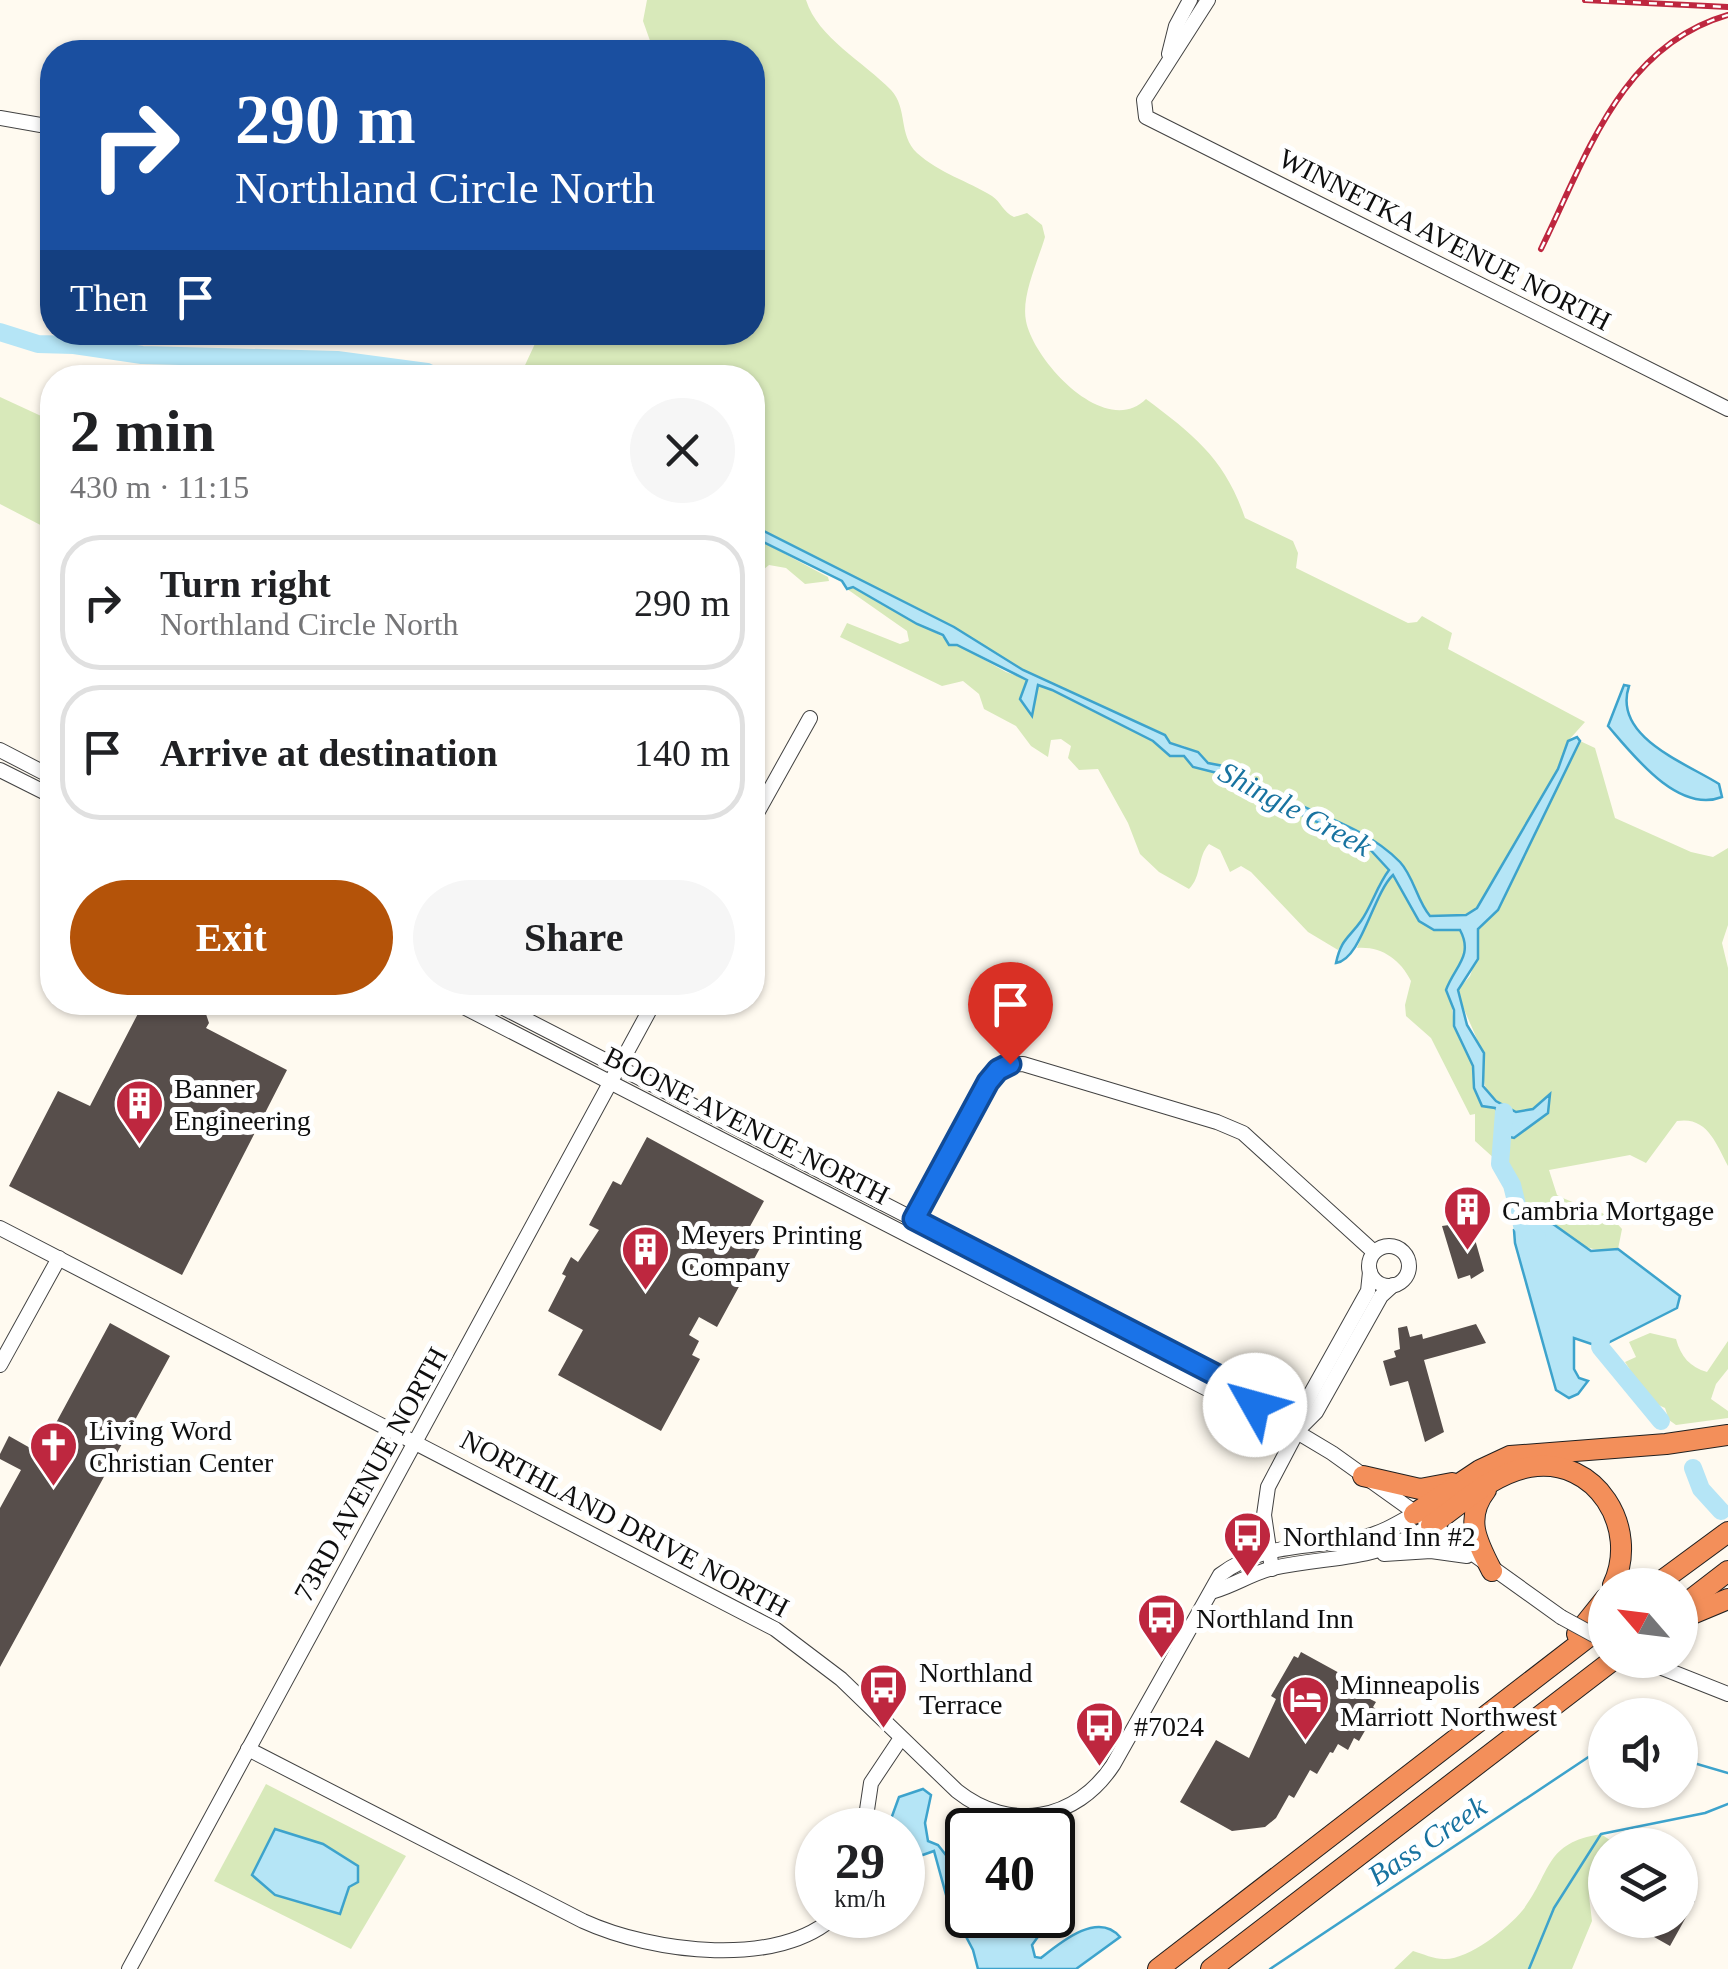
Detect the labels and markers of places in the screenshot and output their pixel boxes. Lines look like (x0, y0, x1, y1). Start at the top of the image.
pin (968, 962, 1053, 1065)
place label: Banner Engineering (174, 1073, 311, 1136)
building icon: Banner Engineering (113, 1078, 165, 1146)
building icon: Cambria Mortgage (1441, 1184, 1493, 1252)
place label: Cambria Mortgage (1502, 1195, 1714, 1226)
place label: Meyers Printing Company (681, 1219, 862, 1282)
building icon: Meyers Printing Company (620, 1224, 672, 1292)
place label: Living Word Christian Center (89, 1415, 274, 1478)
church icon: Living Word Christian Center (28, 1420, 80, 1488)
bus stop icon: Northland Inn #2 (1222, 1510, 1274, 1578)
place label: Northland Inn #2 (1283, 1521, 1476, 1552)
bus stop icon: Northland Inn (1135, 1592, 1187, 1660)
place label: Northland Inn (1196, 1603, 1354, 1634)
place label: Northland Terrace (919, 1657, 1033, 1720)
bus stop icon: Northland Terrace (858, 1662, 910, 1730)
place label: Minneapolis Marriott Northwest (1340, 1669, 1557, 1732)
hotel icon: Minneapolis Marriott Northwest (1279, 1674, 1331, 1742)
bus stop icon: #7024 (1073, 1700, 1125, 1768)
place label: #7024 (1134, 1711, 1204, 1742)

